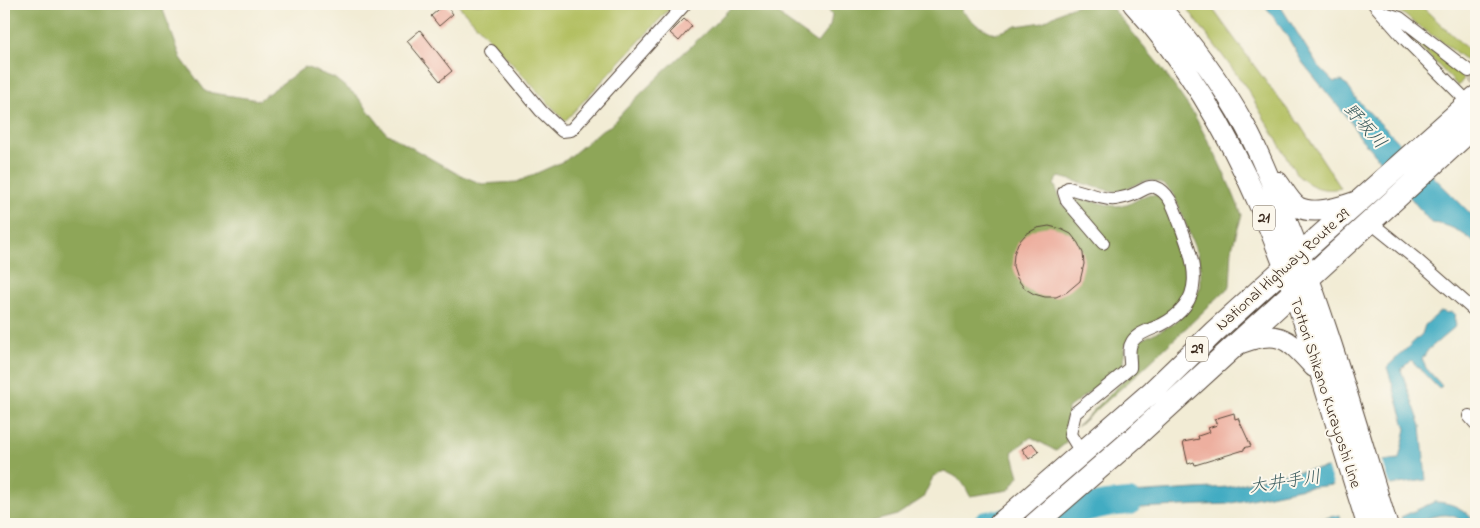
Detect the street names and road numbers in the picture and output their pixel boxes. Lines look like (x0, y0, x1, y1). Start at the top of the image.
street label: National Highway Route 29 (1211, 203, 1356, 337)
road number: 21 (1253, 206, 1275, 230)
street label: Tottori Shikano Kurayoshi Line (1283, 295, 1367, 492)
road number: 29 (1186, 336, 1208, 362)

